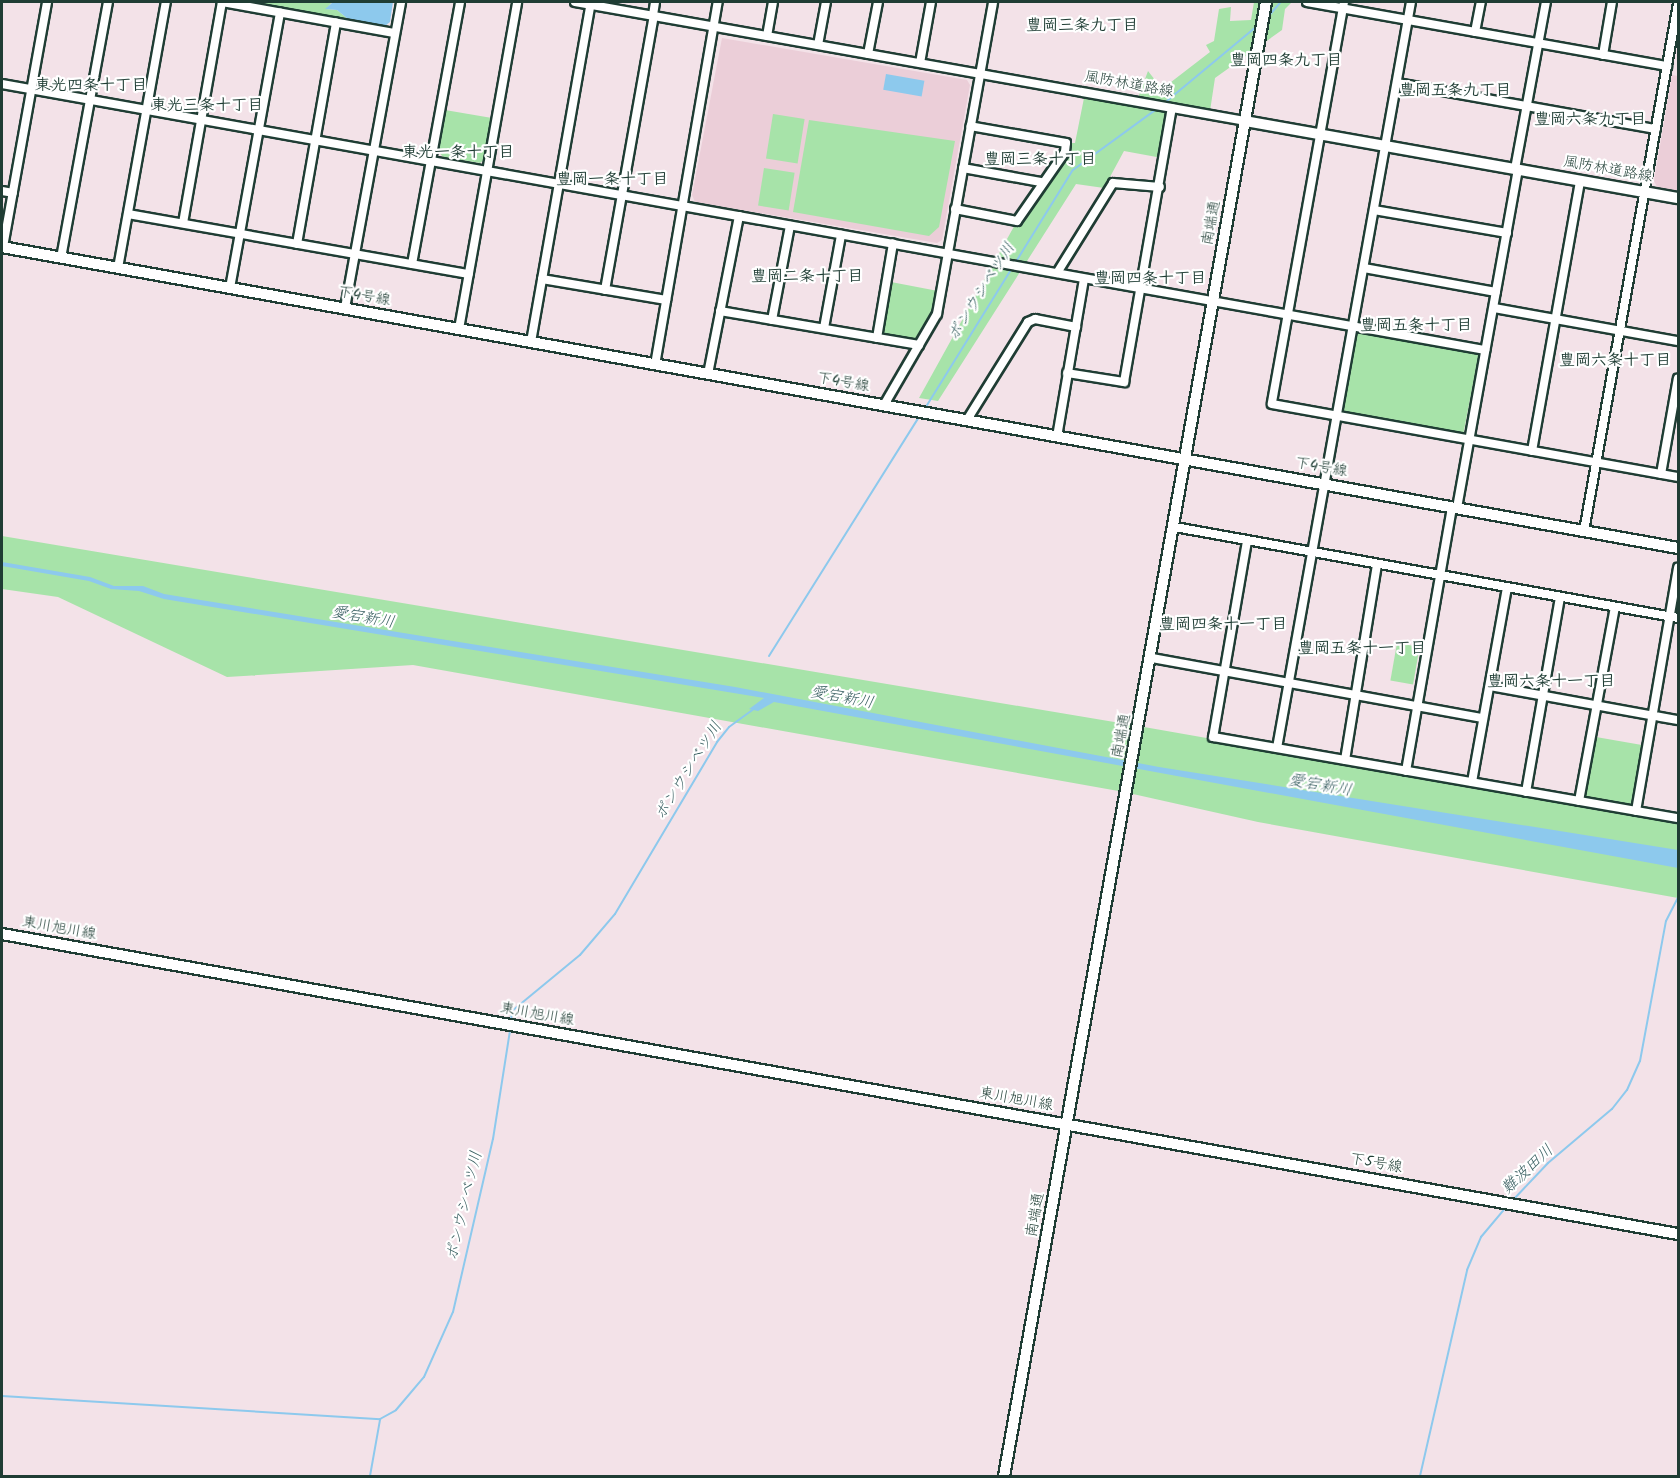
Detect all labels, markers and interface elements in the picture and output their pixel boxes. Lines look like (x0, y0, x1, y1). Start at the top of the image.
district label: 豊岡三条九丁目 (1026, 16, 1138, 36)
district label: 豊岡四条九丁目 (1230, 51, 1342, 71)
street label: 風防林道路線 (1083, 68, 1175, 102)
district label: 東光四条十丁目 (35, 76, 147, 96)
district label: 豊岡五条九丁目 (1399, 81, 1511, 101)
district label: 東光三条十丁目 (151, 96, 263, 116)
district label: 豊岡六条九丁目 (1534, 110, 1646, 130)
district label: 東光一条十丁目 (402, 143, 514, 163)
district label: 豊岡三条十丁目 (984, 150, 1096, 170)
street label: 風防林道路線 (1562, 153, 1654, 187)
district label: 豊岡一条十丁目 (556, 170, 668, 190)
street label: 南端通 (1199, 199, 1225, 247)
water label: ポンウシベツ川 (944, 239, 1020, 345)
district label: 豊岡二条十丁目 (751, 267, 863, 287)
district label: 豊岡四条十丁目 (1094, 269, 1206, 289)
street label: 下4号線 (336, 284, 392, 310)
district label: 豊岡五条十丁目 (1360, 316, 1472, 336)
district label: 豊岡六条十丁目 (1559, 351, 1671, 371)
street label: 下4号線 (815, 370, 871, 396)
street label: 下4号線 (1293, 455, 1349, 481)
water label: 愛宕新川 (330, 603, 396, 633)
district label: 豊岡四条十一丁目 (1159, 615, 1287, 635)
district label: 豊岡五条十一丁目 (1298, 639, 1426, 659)
district label: 豊岡六条十一丁目 (1487, 672, 1615, 692)
water label: 愛宕新川 (809, 682, 875, 714)
street label: 南端通 (1109, 712, 1135, 760)
water label: ポンウシベツ川 (651, 718, 727, 824)
water label: 愛宕新川 (1287, 771, 1353, 801)
street label: 東川旭川線 (21, 914, 97, 944)
street label: 東川旭川線 (499, 1000, 575, 1030)
street label: 東川旭川線 (978, 1085, 1054, 1115)
water label: 難波田川 (1498, 1141, 1558, 1199)
water label: ポンウシベツ川 (443, 1149, 487, 1263)
street label: 下5号線 (1348, 1151, 1404, 1177)
street label: 南端通 (1023, 1191, 1049, 1239)

